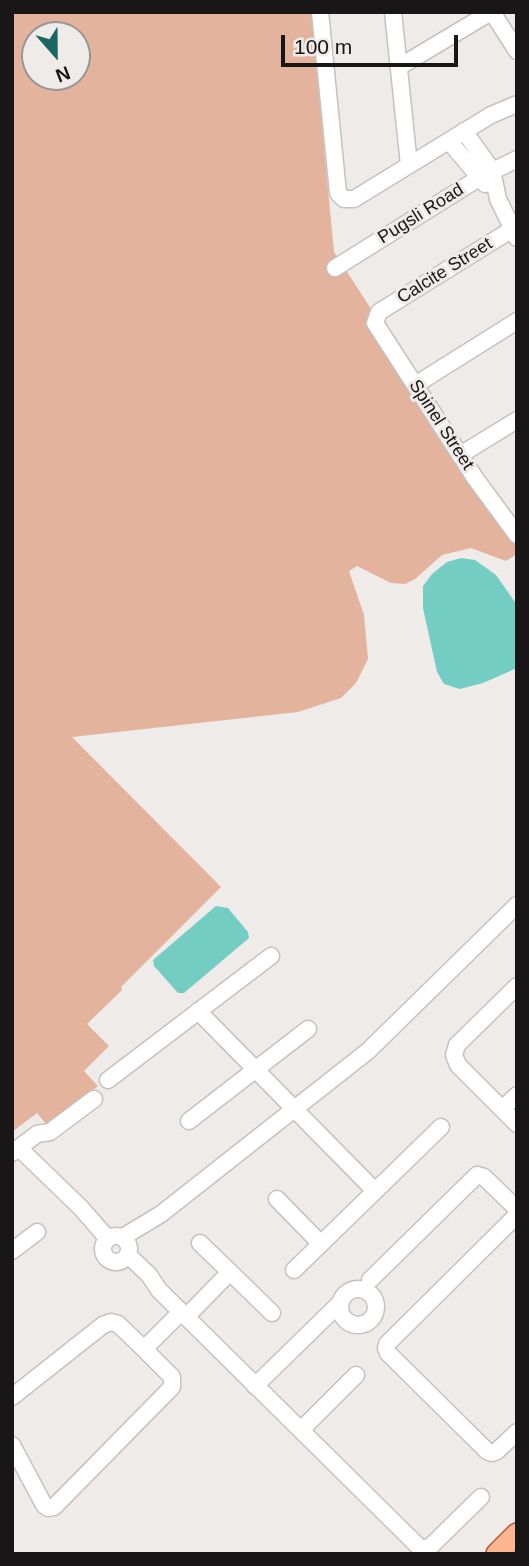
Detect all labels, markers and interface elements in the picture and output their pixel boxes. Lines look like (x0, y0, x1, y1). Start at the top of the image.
north arrow (21, 21, 91, 91)
scale bar (284, 21, 461, 65)
text: 100 m (294, 35, 352, 58)
text: N (53, 62, 73, 86)
street label: Pugsli Road (374, 179, 468, 249)
street label: Calcite Street (393, 233, 497, 309)
street label: Spinel Street (404, 376, 478, 474)

